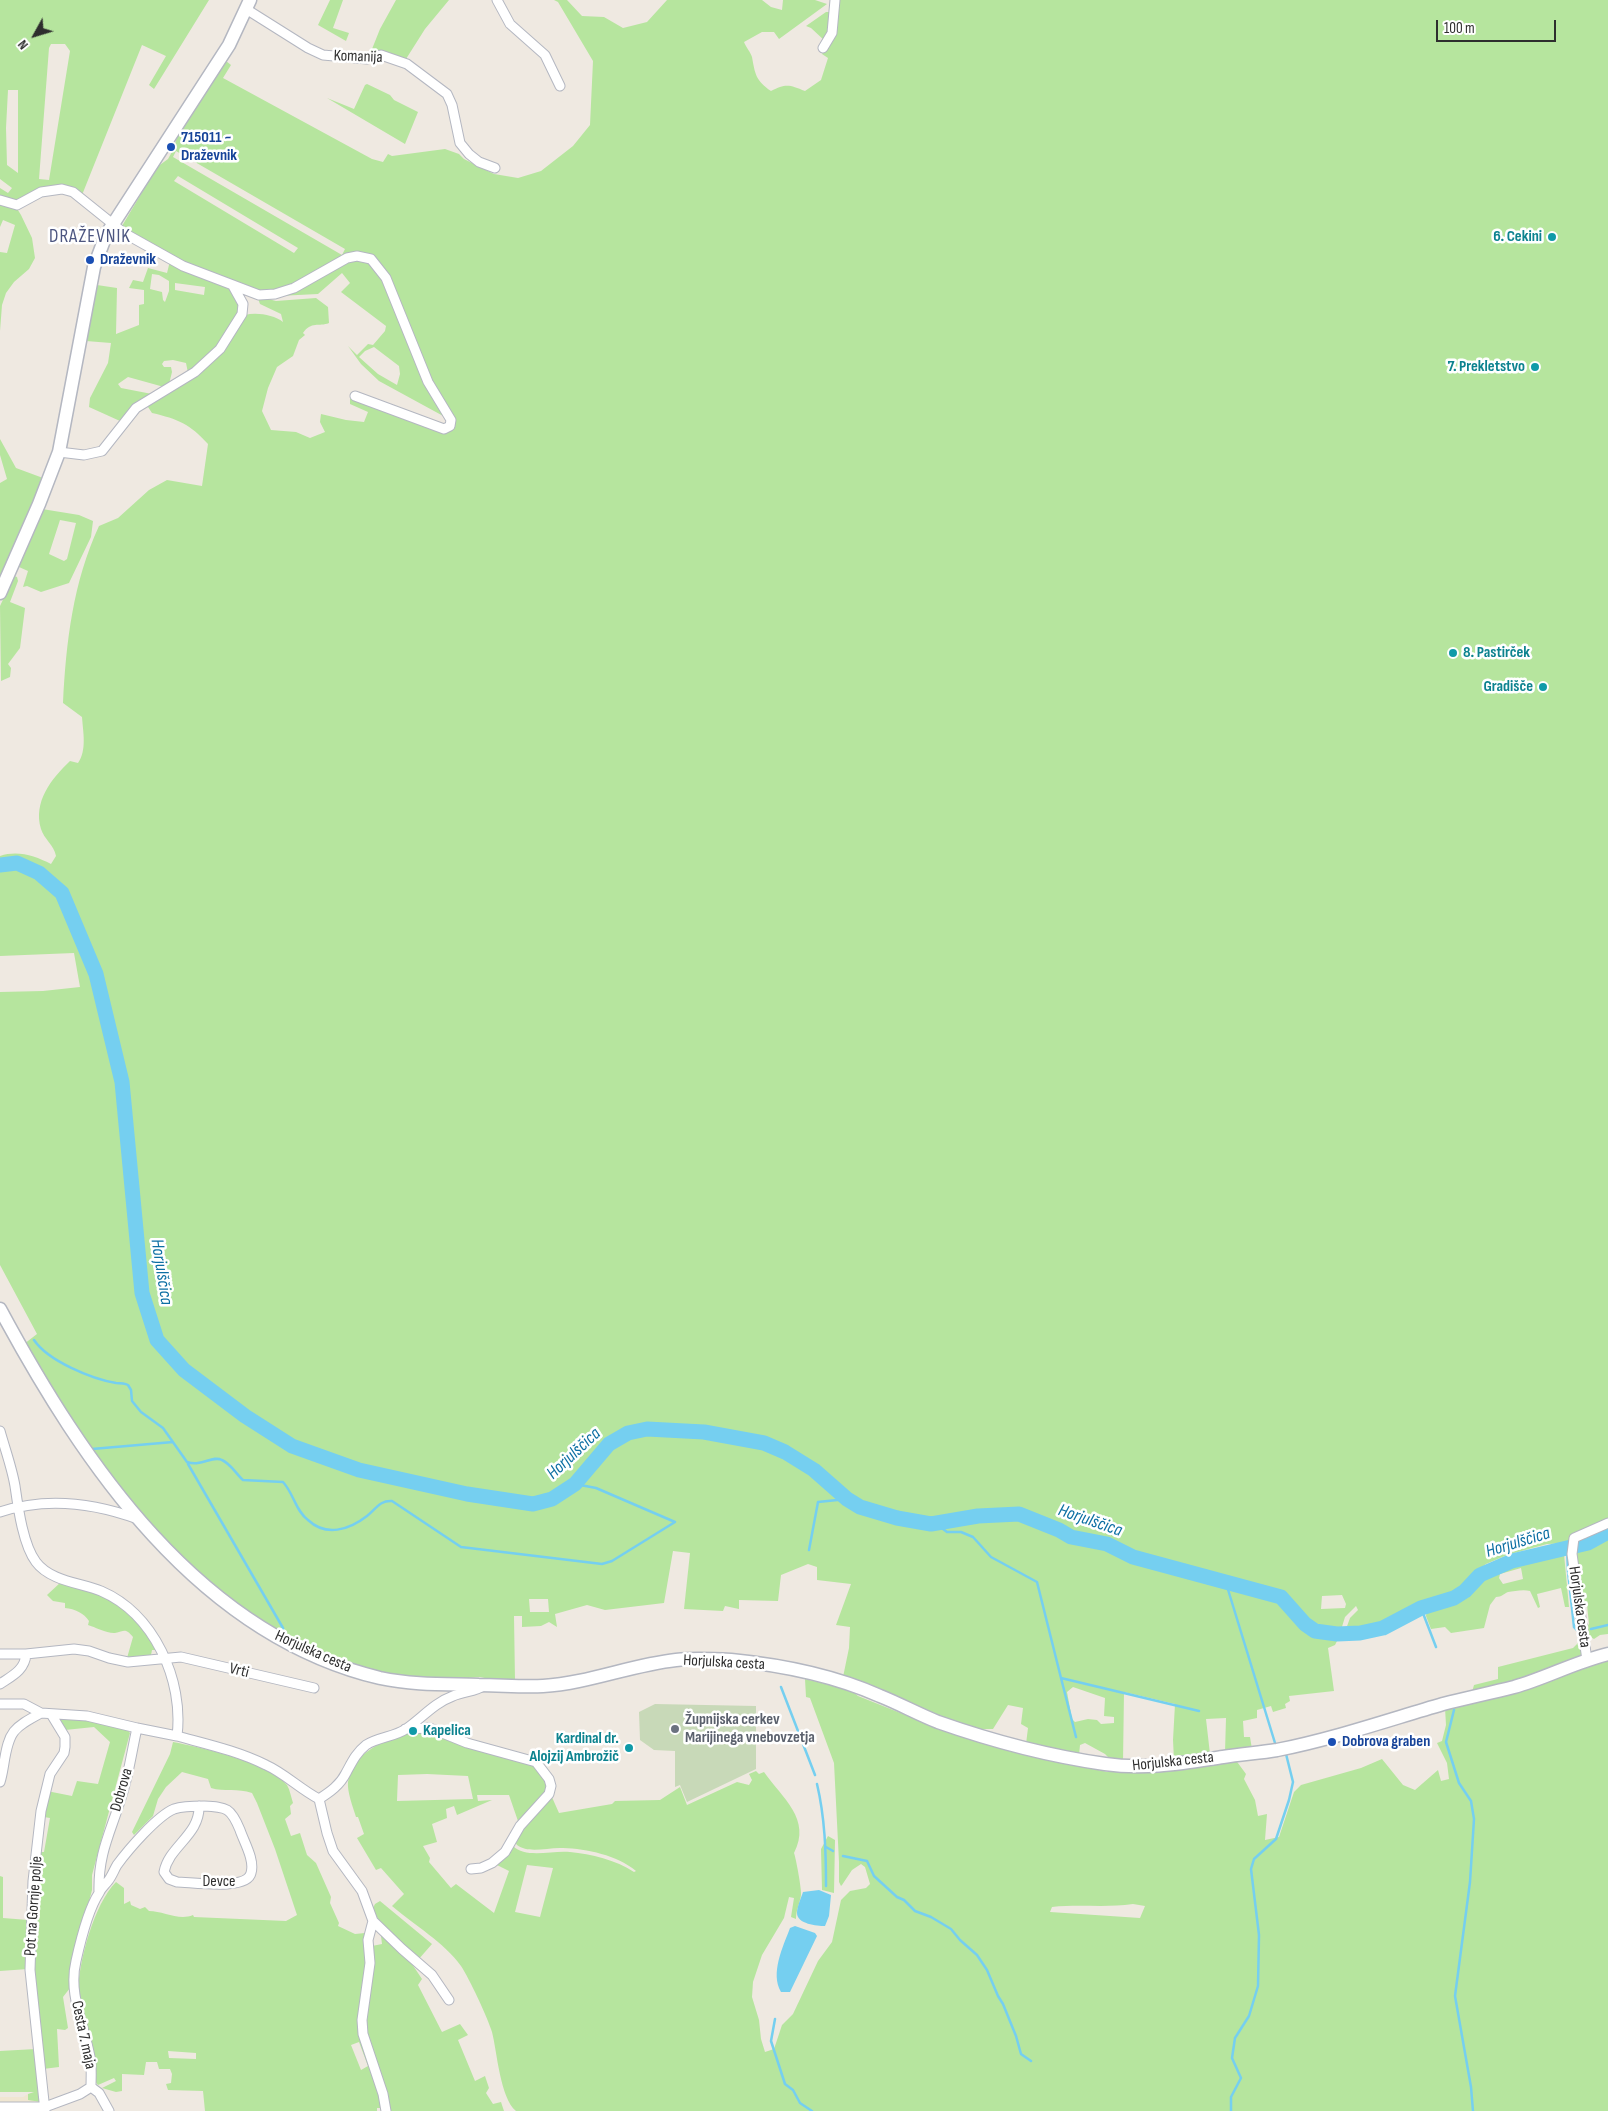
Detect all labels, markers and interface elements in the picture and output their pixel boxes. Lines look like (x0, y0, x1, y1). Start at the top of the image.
north arrow (10, 10, 60, 60)
scale bar (1438, 10, 1558, 42)
text: 100 m (1444, 19, 1475, 38)
text: N (14, 37, 32, 53)
street label: Komanija (333, 47, 383, 67)
place label: 715011 ~ Draževnik (181, 128, 237, 166)
marker: 715011 ~ Draževnik (165, 141, 177, 153)
district label: DRAŽEVNIK (48, 226, 132, 248)
place label: 6. Cekini (1493, 227, 1542, 247)
marker: 6. Cekini (1546, 231, 1558, 243)
place label: Draževnik (100, 250, 156, 270)
marker: Draževnik (84, 254, 96, 266)
place label: 7. Prekletstvo (1447, 357, 1525, 377)
marker: 7. Prekletstvo (1529, 361, 1541, 373)
place label: 8. Pastirček (1463, 643, 1530, 663)
marker: 8. Pastirček (1447, 647, 1459, 659)
place label: Gradišče (1483, 677, 1533, 697)
marker: Gradišče (1537, 681, 1549, 693)
water label: Horjulščica (145, 1238, 177, 1306)
water label: Horjulščica (542, 1424, 606, 1484)
water label: Horjulščica (1055, 1500, 1125, 1542)
water label: Horjulščica (1483, 1523, 1553, 1563)
street label: Horjulska cesta (1564, 1565, 1594, 1649)
street label: Horjulska cesta (272, 1627, 354, 1677)
street label: Horjulska cesta (683, 1651, 765, 1675)
street label: Vrti (227, 1659, 251, 1683)
place label: Župnijska cerkev Marijinega vnebovzetja (685, 1710, 815, 1748)
place label: Kapelica (423, 1721, 471, 1741)
marker: Župnijska cerkev Marijinega vnebovzetja (669, 1723, 681, 1735)
marker: Kapelica (407, 1725, 419, 1737)
place label: Kardinal dr. Alojzij Ambrožič (530, 1729, 619, 1767)
place label: Dobrova graben (1342, 1732, 1430, 1752)
marker: Dobrova graben (1326, 1736, 1338, 1748)
marker: Kardinal dr. Alojzij Ambrožič (623, 1742, 635, 1754)
street label: Horjulska cesta (1131, 1748, 1215, 1776)
street label: Dobrova (107, 1766, 137, 1814)
street label: Pot na Gornje polje (21, 1855, 47, 1957)
street label: Devce (202, 1872, 236, 1892)
street label: Cesta 7. maja (66, 1999, 100, 2071)

